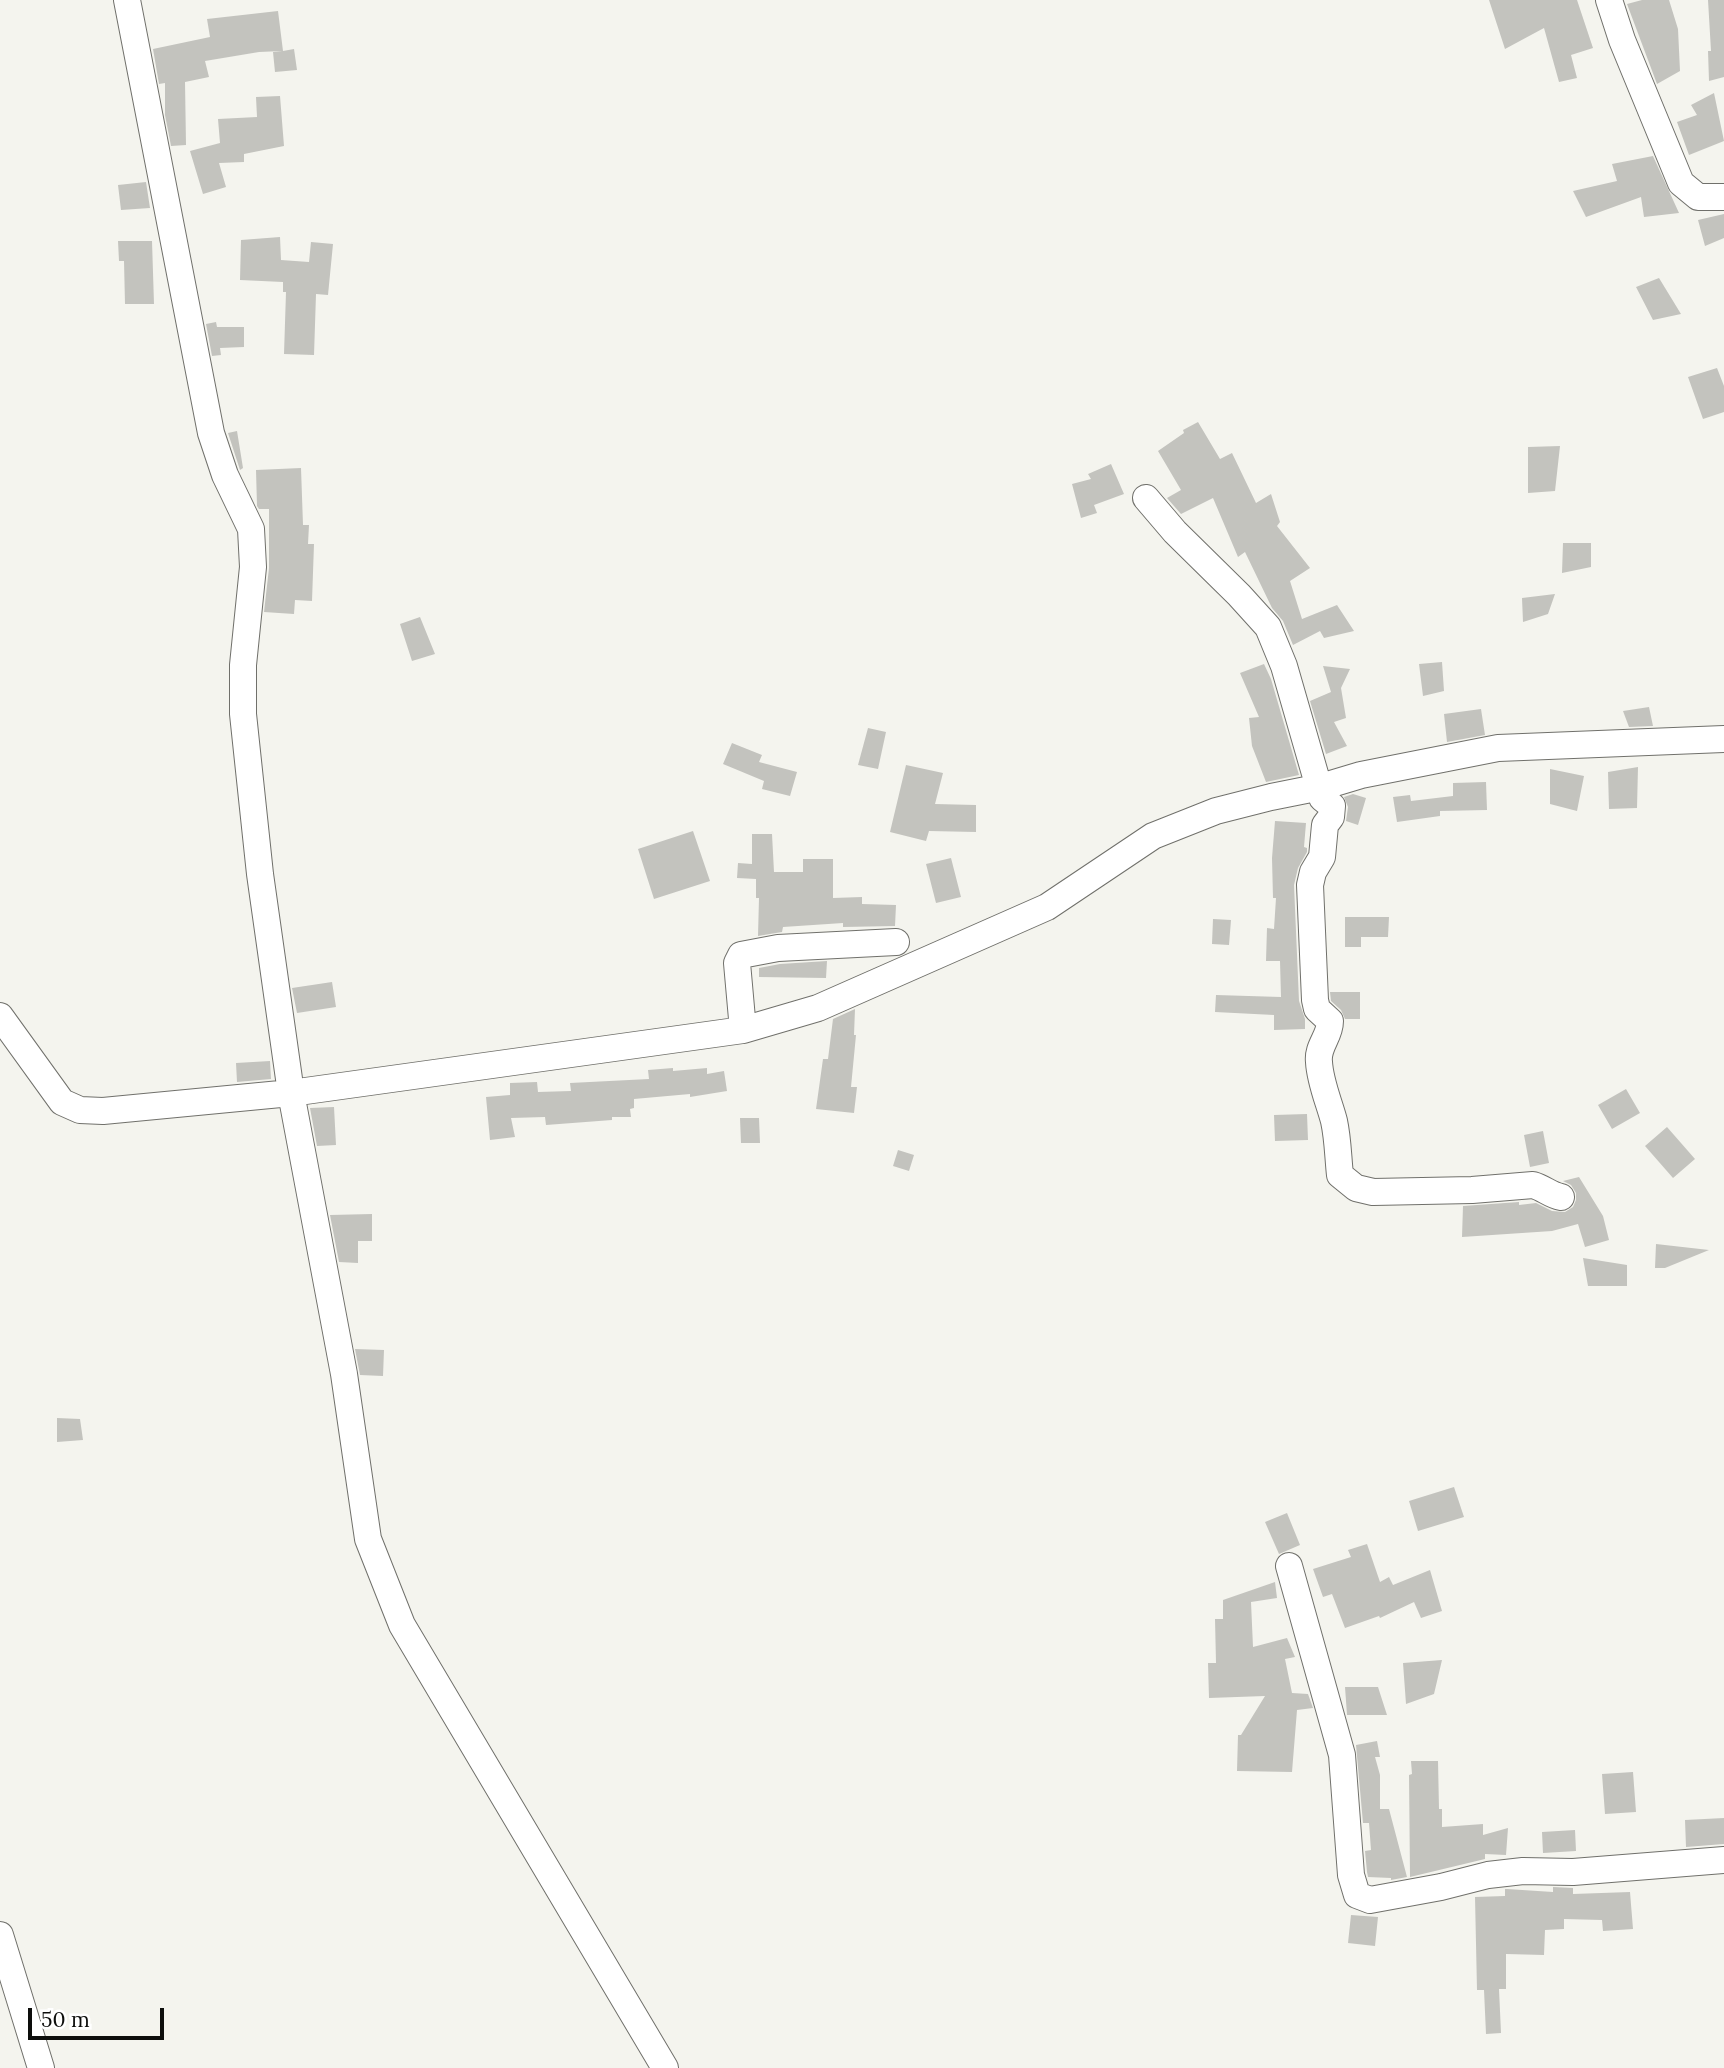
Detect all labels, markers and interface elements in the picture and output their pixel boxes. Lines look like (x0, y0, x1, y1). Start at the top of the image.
scale bar (32, 1994, 168, 2038)
text: 50 m (41, 2006, 90, 2033)

